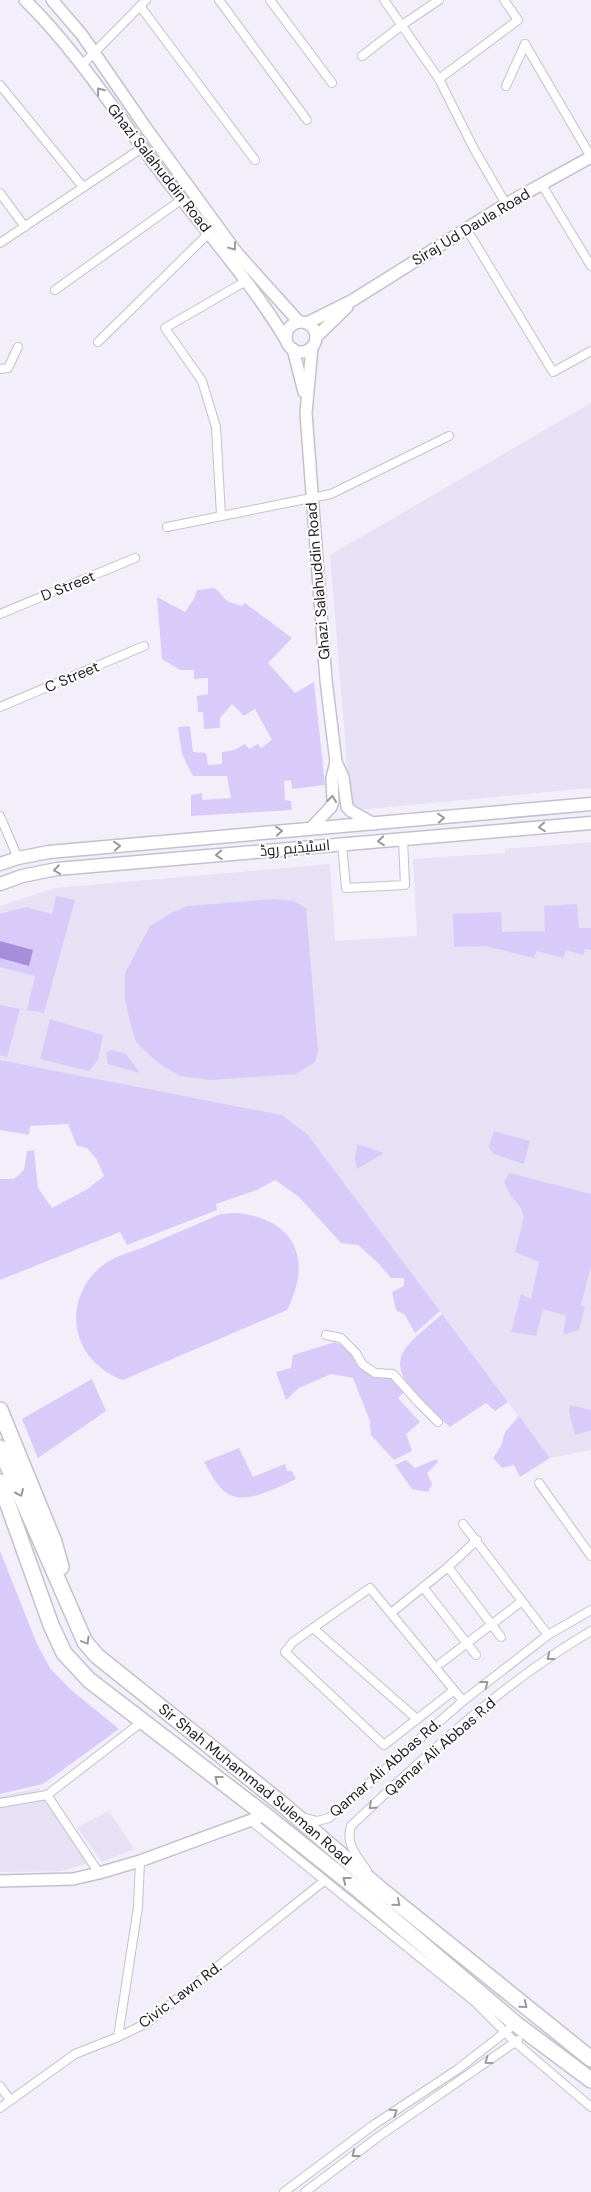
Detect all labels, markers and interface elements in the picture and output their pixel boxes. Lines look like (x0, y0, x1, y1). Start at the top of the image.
one-way arrow (97, 88, 105, 97)
street label: Ghazi Salahuddin Road (102, 100, 216, 236)
street label: Siraj Ud Daula Road (408, 184, 534, 270)
one-way arrow (228, 241, 236, 250)
street label: Ghazi Salahuddin Road (301, 501, 335, 661)
street label: D Street (38, 566, 98, 606)
street label: C Street (42, 657, 102, 697)
one-way arrow (326, 794, 337, 802)
one-way arrow (437, 812, 445, 823)
one-way arrow (538, 821, 546, 832)
one-way arrow (275, 825, 283, 836)
street label: اسٹیڈیم روڈ (259, 835, 331, 861)
one-way arrow (376, 835, 384, 846)
one-way arrow (113, 840, 121, 851)
one-way arrow (214, 849, 222, 860)
one-way arrow (53, 864, 61, 875)
one-way arrow (13, 1488, 24, 1497)
one-way arrow (80, 1636, 90, 1645)
one-way arrow (547, 1651, 556, 1659)
one-way arrow (479, 1681, 489, 1690)
street label: Qamar Ali Abbas R.d (380, 1693, 500, 1801)
street label: Sir Shah Muhammad Suleman Road (154, 1699, 356, 1870)
street label: Qamar Ali Abbas Rd. (325, 1714, 445, 1822)
one-way arrow (215, 1776, 224, 1784)
one-way arrow (369, 1800, 378, 1809)
one-way arrow (343, 1877, 352, 1885)
one-way arrow (392, 1897, 401, 1906)
street label: Civic Lawn Rd. (134, 1957, 226, 2033)
one-way arrow (518, 1999, 527, 2007)
one-way arrow (484, 2055, 493, 2064)
one-way arrow (388, 2109, 398, 2118)
one-way arrow (352, 2149, 361, 2157)

